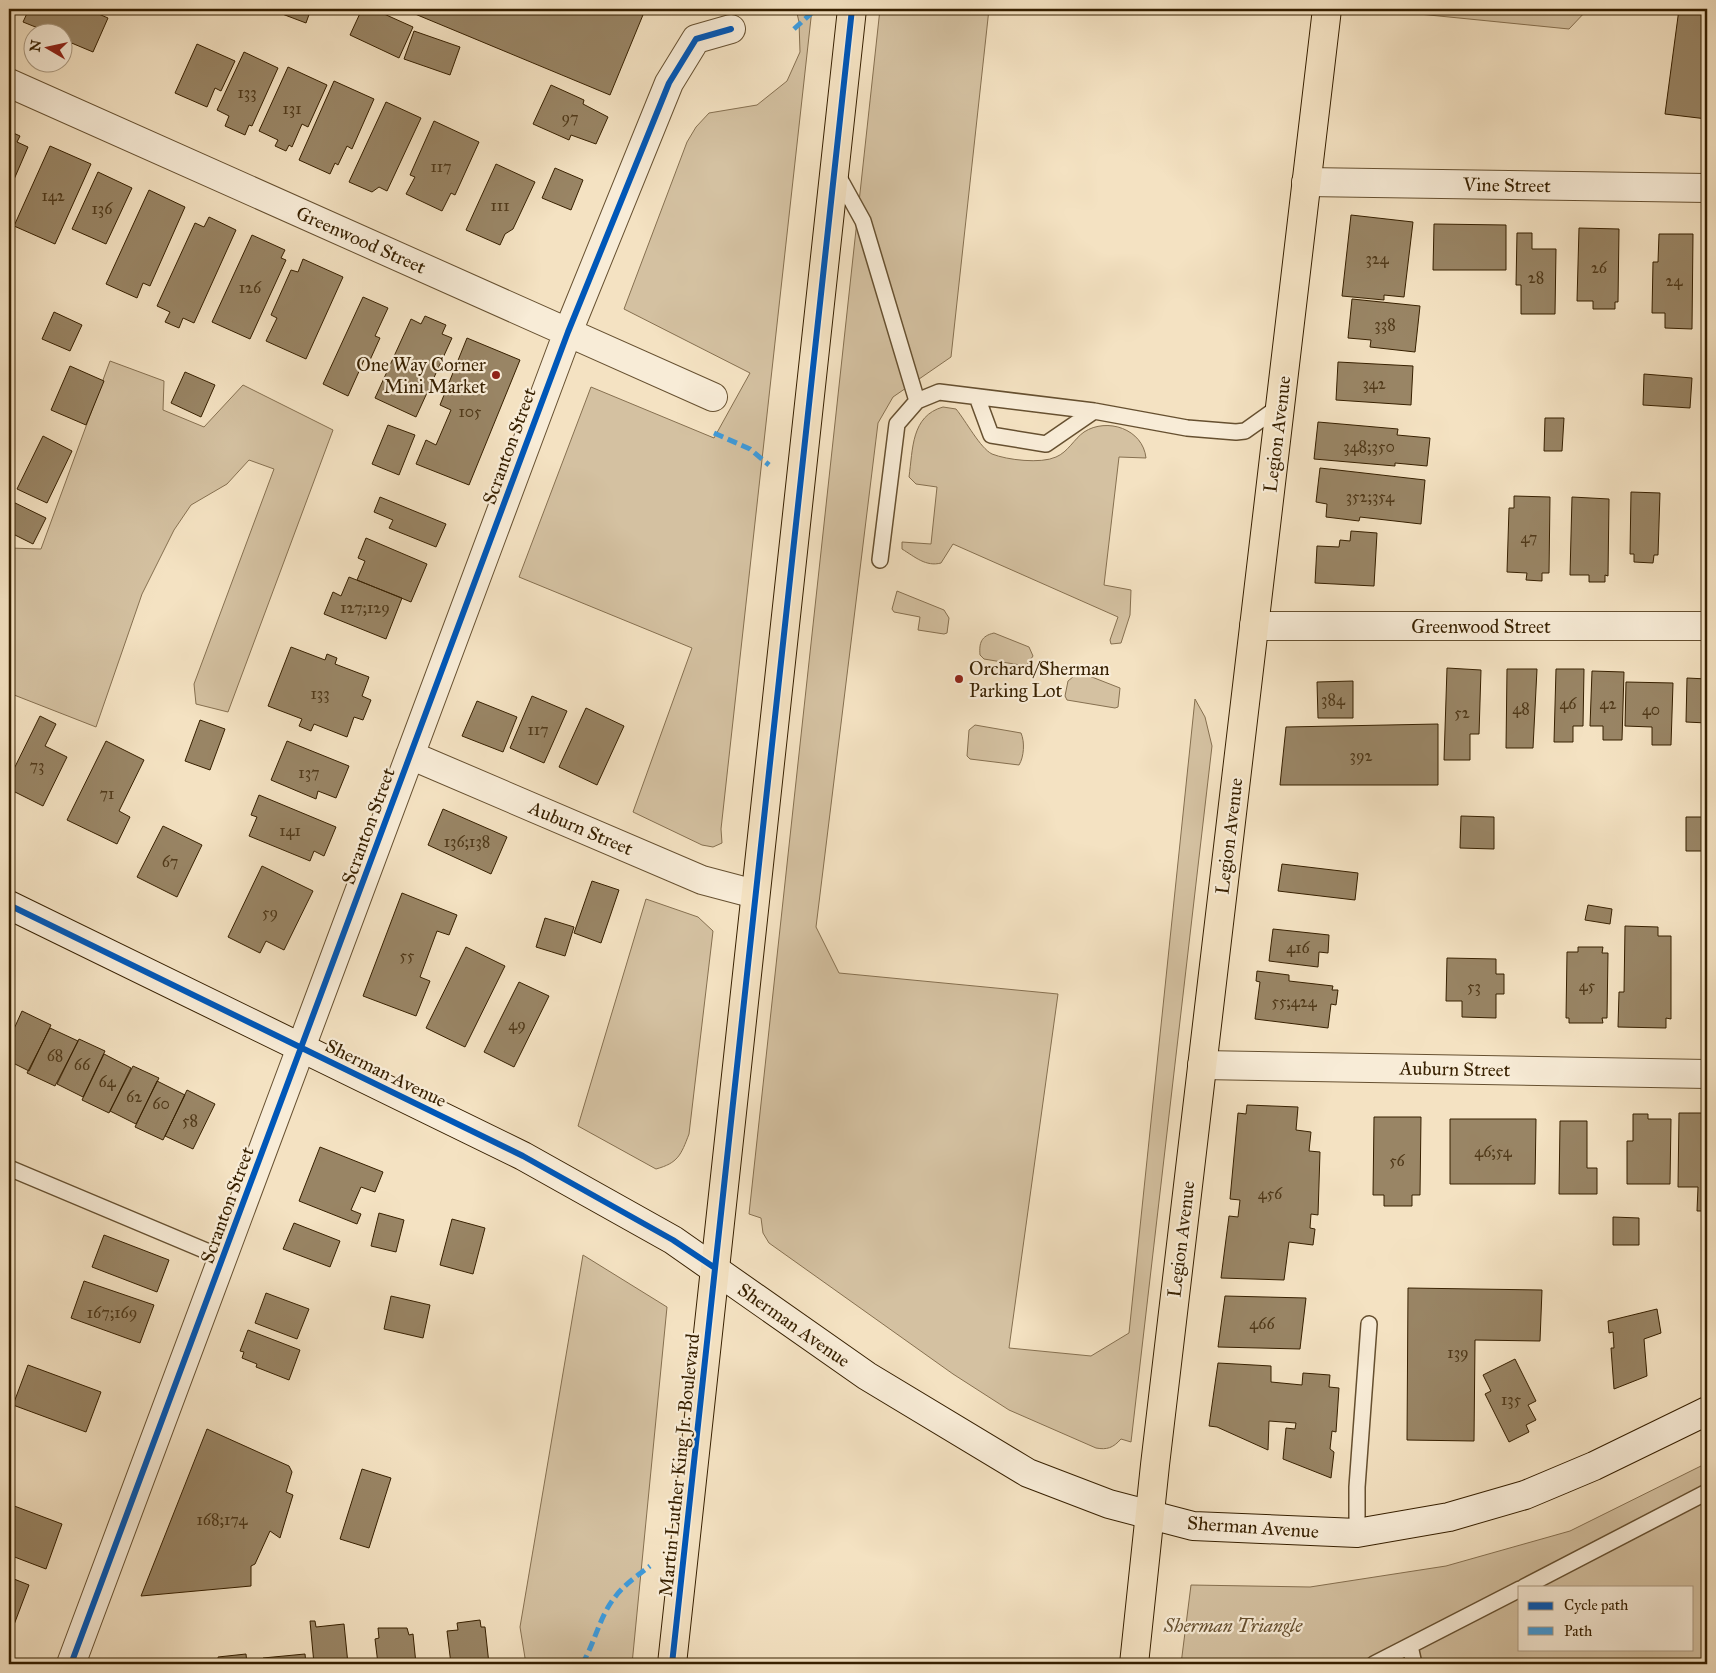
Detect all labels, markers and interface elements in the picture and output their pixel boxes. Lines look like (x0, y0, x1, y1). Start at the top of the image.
north arrow (22, 22, 72, 72)
text: N (26, 39, 45, 53)
house number: 133 (237, 83, 257, 102)
house number: 131 (282, 99, 302, 118)
house number: 97 (561, 108, 579, 127)
house number: 117 (430, 157, 452, 176)
street label: Vine Street (1462, 173, 1551, 197)
house number: 142 (41, 186, 65, 205)
house number: 111 (491, 196, 509, 215)
house number: 136 (92, 199, 113, 218)
street label: Greenwood Street (293, 201, 430, 279)
house number: 324 (1365, 249, 1390, 268)
house number: 26 (1591, 258, 1608, 277)
house number: 28 (1528, 268, 1544, 287)
house number: 24 (1666, 271, 1683, 290)
house number: 126 (239, 278, 262, 297)
house number: 338 (1374, 315, 1396, 334)
place label: One Way Corner Mini Market (356, 353, 487, 398)
marker: One Way Corner Mini Market (490, 369, 502, 381)
street label: Legion Avenue (1258, 374, 1297, 494)
house number: 342 (1362, 374, 1386, 393)
street label: Scranton Street (477, 384, 541, 507)
house number: 105 (459, 402, 482, 421)
house number: 348;350 (1343, 437, 1395, 456)
house number: 352;354 (1346, 487, 1395, 506)
house number: 47 (1521, 528, 1537, 547)
house number: 127;129 (340, 598, 390, 617)
street label: Greenwood Street (1411, 615, 1551, 638)
place label: Orchard/Sherman Parking Lot (969, 657, 1110, 703)
marker: Orchard/Sherman Parking Lot (953, 673, 965, 685)
house number: 133 (310, 684, 330, 703)
house number: 384 (1321, 690, 1346, 709)
house number: 46 (1559, 694, 1577, 713)
house number: 42 (1600, 694, 1617, 713)
house number: 48 (1512, 699, 1530, 718)
house number: 40 (1642, 700, 1660, 719)
house number: 52 (1454, 703, 1470, 722)
house number: 117 (527, 720, 549, 739)
house number: 392 (1350, 746, 1373, 765)
house number: 73 (30, 756, 44, 775)
house number: 137 (298, 763, 320, 782)
street label: Scranton Street (336, 764, 400, 887)
street label: Legion Avenue (1210, 776, 1249, 896)
house number: 71 (100, 784, 114, 803)
street label: Auburn Street (525, 795, 637, 860)
house number: 141 (279, 821, 301, 840)
house number: 136;138 (444, 832, 490, 851)
house number: 67 (162, 852, 178, 871)
house number: 59 (262, 903, 278, 922)
house number: 416 (1286, 938, 1310, 957)
house number: 55 (400, 946, 415, 965)
house number: 45 (1579, 976, 1596, 995)
house number: 53 (1467, 977, 1481, 996)
house number: 55;424 (1271, 992, 1318, 1011)
house number: 49 (508, 1015, 526, 1034)
street label: Sherman Avenue (322, 1034, 450, 1112)
house number: 68 (47, 1046, 63, 1065)
house number: 66 (74, 1055, 91, 1074)
street label: Auburn Street (1398, 1057, 1511, 1081)
house number: 64 (98, 1072, 117, 1091)
house number: 62 (126, 1087, 142, 1106)
house number: 60 (152, 1094, 170, 1113)
house number: 58 (182, 1111, 198, 1130)
house number: 46;54 (1474, 1142, 1513, 1161)
street label: Scranton Street (195, 1143, 259, 1266)
house number: 56 (1389, 1151, 1406, 1170)
street label: Legion Avenue (1162, 1179, 1201, 1299)
house number: 456 (1258, 1184, 1283, 1203)
street label: Sherman Avenue (733, 1278, 855, 1372)
house number: 167;169 (87, 1303, 137, 1322)
house number: 466 (1249, 1314, 1275, 1333)
street label: Martin Luther King Jr. Boulevard (654, 1332, 705, 1598)
house number: 139 (1447, 1343, 1469, 1362)
house number: 135 (1501, 1390, 1522, 1409)
house number: 168;174 (197, 1510, 249, 1529)
street label: Sherman Avenue (1186, 1511, 1320, 1543)
legend (1518, 1586, 1694, 1650)
text: Cycle path (1564, 1596, 1629, 1614)
park label: Sherman Triangle (1163, 1614, 1303, 1637)
text: Path (1564, 1622, 1593, 1640)

